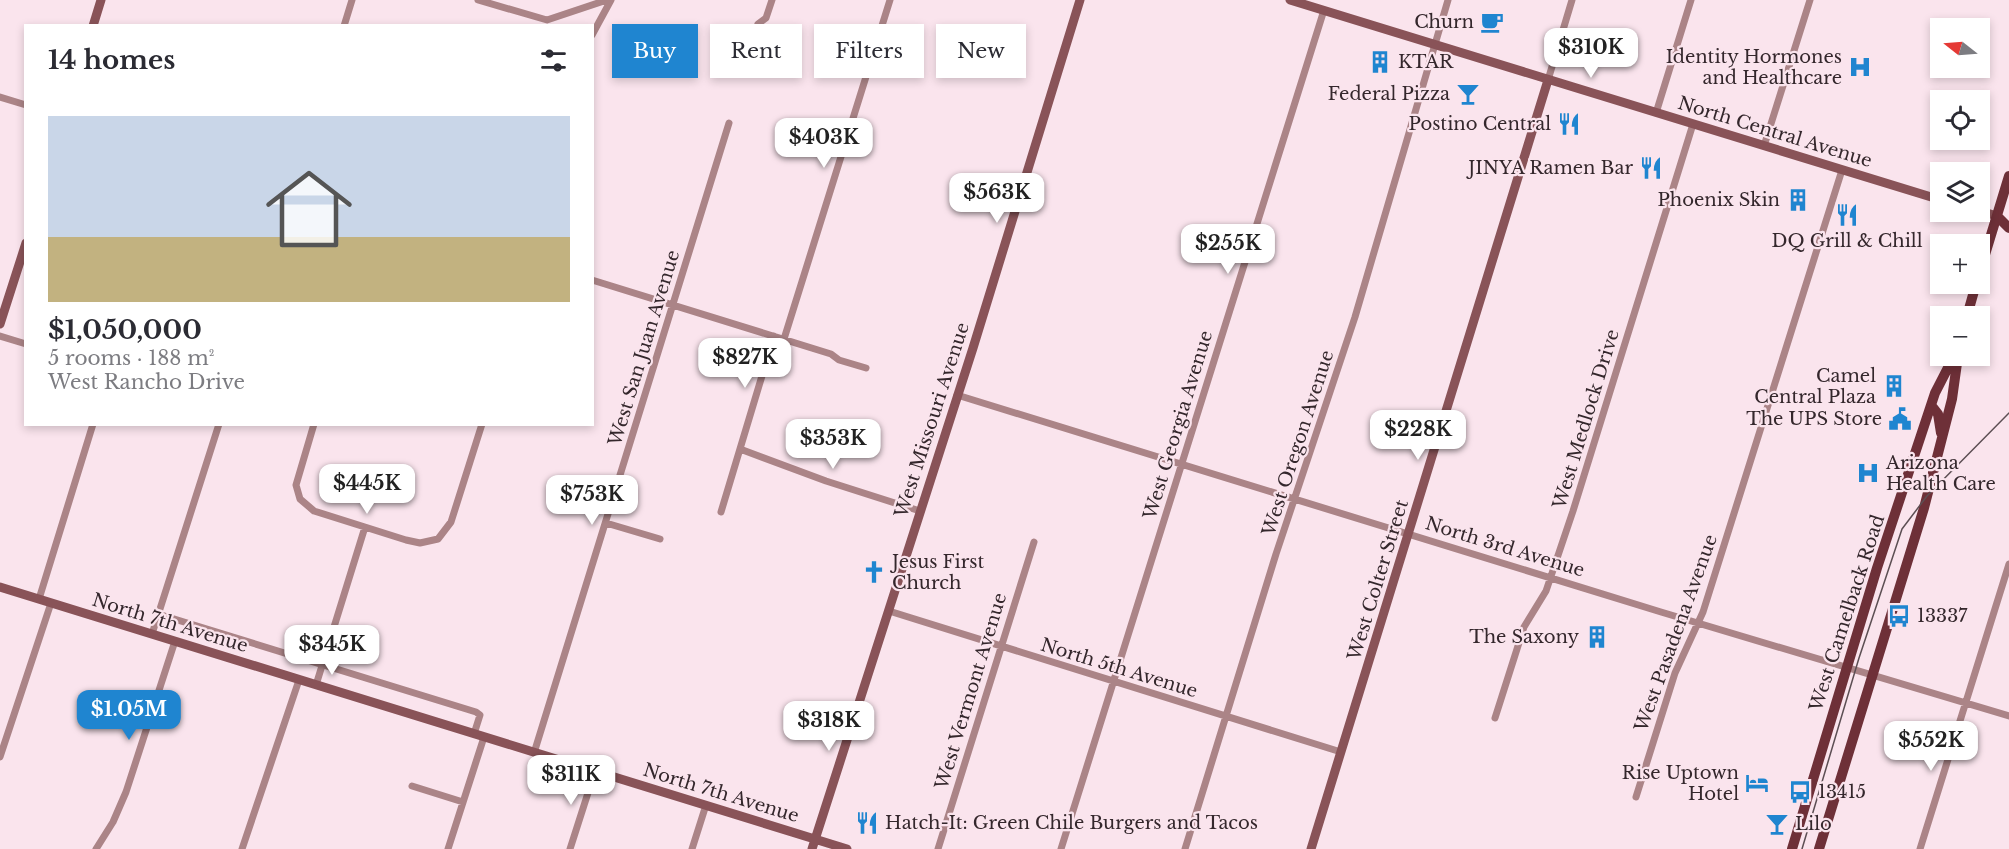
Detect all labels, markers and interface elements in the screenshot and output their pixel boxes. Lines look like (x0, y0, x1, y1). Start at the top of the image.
cafe icon: Churn (1479, 9, 1505, 35)
place label: Churn (1414, 11, 1474, 33)
north arrow (1930, 18, 1990, 78)
map controls (1930, 18, 1990, 366)
chip: Buy (612, 24, 698, 78)
chip: Rent (710, 24, 802, 78)
chip: Filters (814, 24, 924, 78)
chip: New (936, 24, 1026, 78)
pin: $310K (1549, 28, 1633, 79)
text: $310K (1558, 35, 1624, 59)
text: 14 homes (48, 44, 175, 76)
icon: filters (537, 44, 570, 77)
place label: Identity Hormones and Healthcare (1666, 46, 1842, 89)
building icon: KTAR (1367, 49, 1393, 75)
place label: KTAR (1398, 51, 1454, 73)
hospital icon: Identity Hormones and Healthcare (1847, 54, 1873, 80)
bar icon: Federal Pizza (1455, 81, 1481, 107)
place label: Federal Pizza (1328, 83, 1450, 105)
button: locate (1930, 90, 1990, 150)
street label: North Central Avenue (1675, 92, 1875, 172)
restaurant icon: Postino Central (1556, 111, 1582, 137)
place label: Postino Central (1409, 113, 1551, 135)
pin: $403K (782, 118, 866, 169)
text: $403K (789, 125, 859, 149)
icon: home (255, 155, 363, 263)
restaurant icon: JINYA Ramen Bar (1638, 155, 1664, 181)
place label: JINYA Ramen Bar (1466, 157, 1633, 179)
button: layers (1930, 162, 1990, 222)
pin: $563K (955, 173, 1039, 224)
text: $563K (963, 180, 1031, 204)
building icon: Phoenix Skin (1785, 187, 1811, 213)
place label: Phoenix Skin (1657, 189, 1780, 211)
restaurant icon: DQ Grill & Chill (1834, 202, 1860, 228)
pin: $255K (1186, 224, 1270, 275)
place label: DQ Grill & Chill (1771, 230, 1923, 252)
text: $255K (1195, 231, 1261, 255)
button: + (1930, 234, 1990, 294)
street label: West San Juan Avenue (603, 247, 684, 449)
button: − (1930, 306, 1990, 366)
text: $1,050,000 (48, 314, 202, 346)
street label: West Missouri Avenue (890, 320, 974, 521)
street label: West Medlock Drive (1548, 327, 1624, 512)
street label: West Georgia Avenue (1138, 328, 1217, 523)
pin: $827K (703, 338, 787, 389)
text: $827K (712, 345, 778, 369)
text: 5 rooms · 188 m² (48, 346, 214, 370)
street label: West Oregon Avenue (1257, 347, 1338, 540)
place label: Camel Central Plaza (1754, 365, 1876, 408)
text: West Rancho Drive (48, 370, 245, 394)
building icon: Camel Central Plaza (1881, 373, 1907, 399)
public building icon: The UPS Store (1887, 406, 1913, 432)
place label: The UPS Store (1746, 408, 1882, 430)
pin: $228K (1376, 410, 1460, 461)
text: $228K (1384, 417, 1452, 441)
pin: $353K (791, 419, 875, 470)
text: $353K (800, 426, 866, 450)
place label: Arizona Health Care (1885, 452, 1996, 495)
hospital icon: Arizona Health Care (1855, 460, 1881, 486)
pin: $445K (325, 464, 409, 515)
text: $445K (333, 471, 401, 495)
pin: $753K (550, 475, 634, 526)
text: $753K (560, 482, 624, 506)
street label: West Colter Street (1343, 497, 1413, 664)
street label: North 3rd Avenue (1423, 512, 1587, 582)
street label: West Camelback Road (1804, 512, 1889, 715)
street label: West Pasadena Avenue (1630, 531, 1722, 735)
place label: Jesus First Church (890, 551, 984, 594)
church icon: Jesus First Church (861, 559, 887, 585)
street label: North 7th Avenue (90, 589, 250, 657)
street label: West Vermont Avenue (930, 590, 1011, 793)
bus stop icon: 13337 (1886, 603, 1912, 629)
place label: 13337 (1917, 605, 1968, 627)
building icon: The Saxony (1584, 624, 1610, 650)
pin: $345K (290, 625, 374, 676)
place label: The Saxony (1469, 626, 1579, 648)
text: $345K (298, 632, 366, 656)
street label: North 5th Avenue (1038, 634, 1200, 702)
pin: $1.05M (80, 690, 178, 741)
text: $1.05M (91, 697, 167, 721)
pin: $318K (787, 701, 871, 752)
text: $318K (797, 708, 861, 732)
pin: $552K (1889, 721, 1973, 772)
text: $552K (1898, 728, 1964, 752)
pin: $311K (529, 755, 613, 806)
street label: North 7th Avenue (641, 759, 801, 827)
text: $311K (541, 762, 601, 786)
place label: Rise Uptown Hotel (1622, 762, 1739, 805)
hotel icon: Rise Uptown Hotel (1744, 770, 1770, 796)
bus stop icon: 13415 (1787, 779, 1813, 805)
place label: 13415 (1818, 781, 1866, 803)
restaurant icon: Hatch-It: Green Chile Burgers and Tacos (854, 810, 880, 836)
bar icon: Lilo (1764, 811, 1790, 837)
place label: Hatch-It: Green Chile Burgers and Tacos (885, 812, 1258, 834)
place label: Lilo (1795, 813, 1832, 835)

